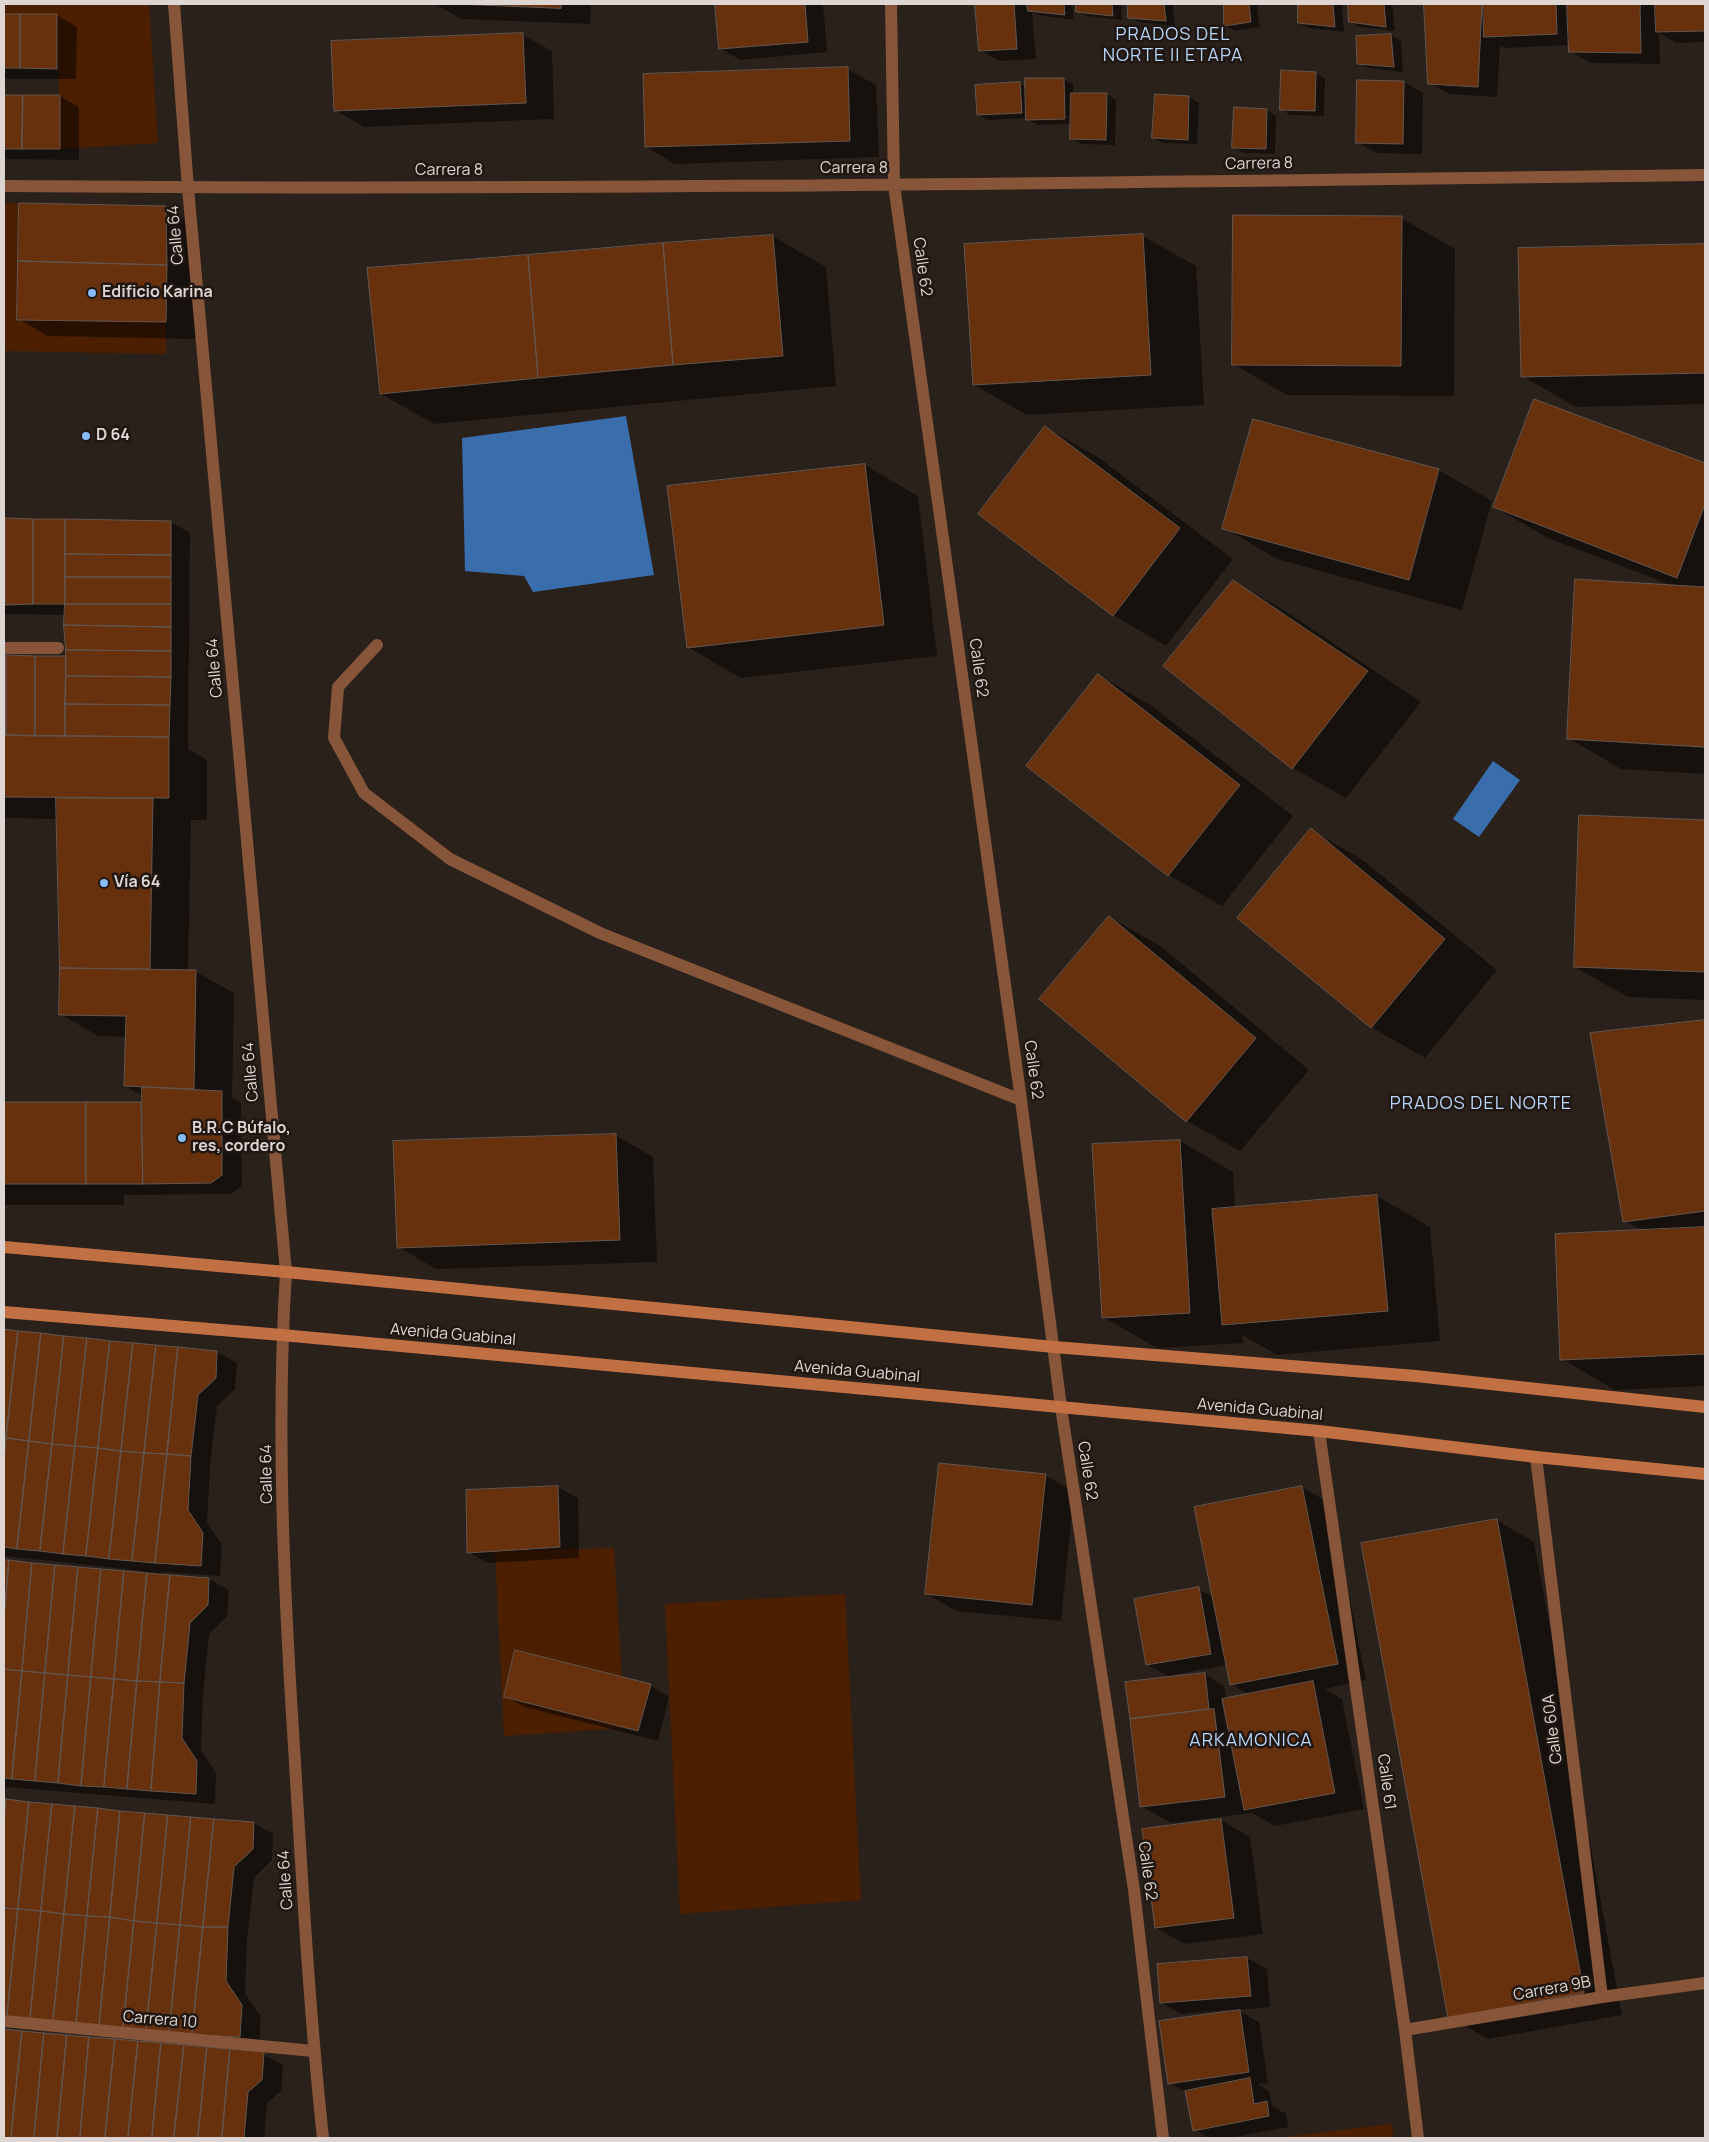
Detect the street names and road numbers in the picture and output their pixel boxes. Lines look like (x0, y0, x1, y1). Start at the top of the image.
street label: Carrera 8 (1225, 154, 1293, 174)
street label: Carrera 8 (820, 159, 888, 179)
street label: Carrera 8 (415, 161, 483, 181)
street label: Calle 64 (164, 204, 188, 266)
street label: Calle 62 (908, 236, 936, 298)
street label: Calle 64 (203, 637, 227, 699)
street label: Calle 62 (964, 637, 992, 699)
street label: Calle 62 (1019, 1039, 1047, 1101)
street label: Calle 64 (239, 1041, 263, 1103)
street label: Avenida Guabinal (389, 1320, 517, 1350)
street label: Avenida Guabinal (793, 1357, 921, 1387)
street label: Avenida Guabinal (1196, 1395, 1324, 1425)
street label: Calle 62 (1073, 1440, 1101, 1502)
street label: Calle 64 (257, 1444, 277, 1504)
street label: Calle 60A (1539, 1693, 1567, 1765)
street label: Calle 61 (1373, 1753, 1399, 1811)
street label: Calle 62 (1133, 1840, 1161, 1902)
street label: Calle 64 (274, 1850, 298, 1910)
street label: Carrera 9B (1512, 1973, 1592, 2005)
street label: Carrera 10 (122, 2007, 198, 2033)

